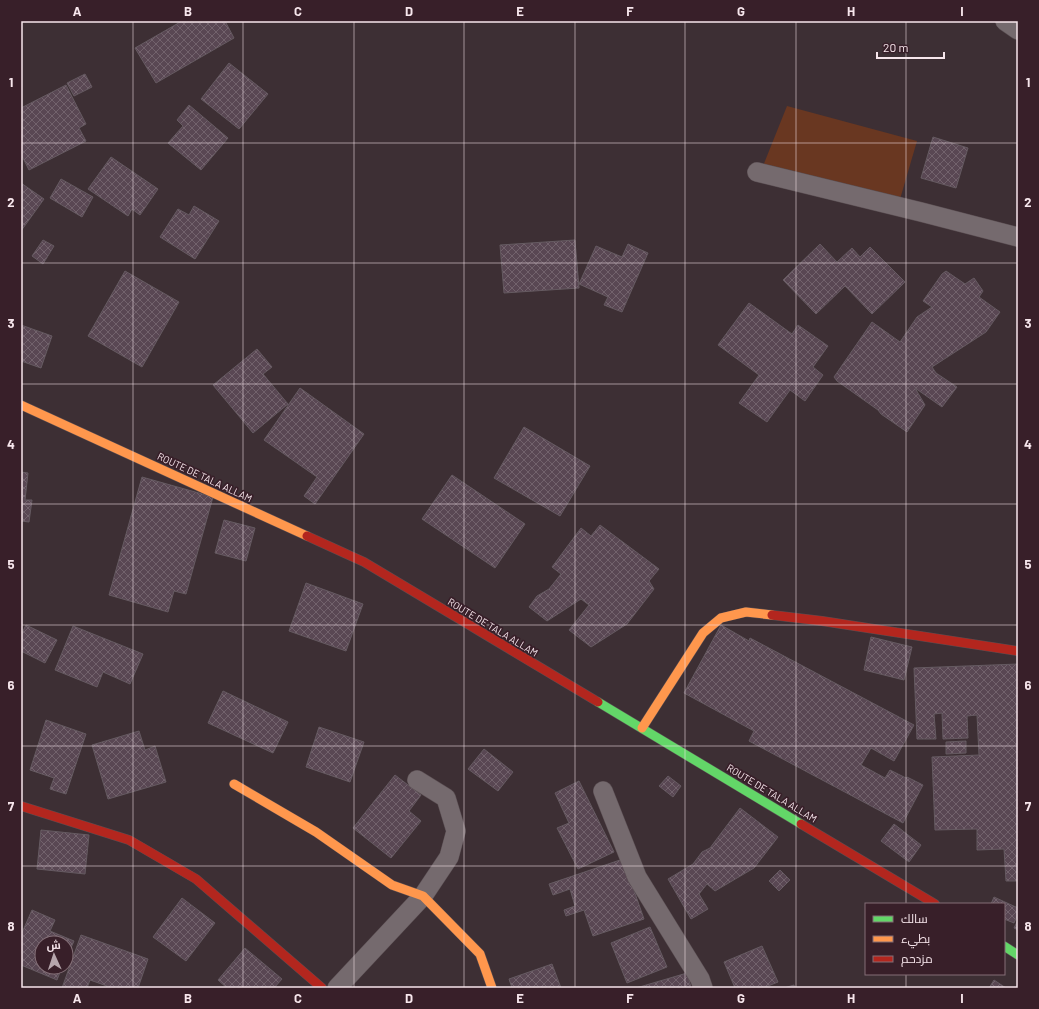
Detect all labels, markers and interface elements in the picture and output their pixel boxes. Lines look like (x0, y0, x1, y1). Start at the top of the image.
text: A (73, 3, 82, 19)
text: B (184, 3, 192, 19)
text: C (294, 3, 302, 19)
text: D (405, 3, 413, 19)
text: E (516, 3, 524, 19)
text: F (626, 3, 634, 19)
text: G (737, 3, 745, 19)
text: H (847, 3, 855, 19)
text: I (960, 3, 964, 19)
scale bar (877, 34, 944, 60)
text: 20 m (883, 40, 909, 54)
text: 1 (9, 74, 13, 90)
text: 1 (1026, 74, 1030, 90)
text: 2 (7, 194, 15, 210)
text: 2 (1024, 194, 1032, 210)
text: 3 (7, 315, 15, 331)
text: 3 (1024, 315, 1032, 331)
text: 4 (7, 436, 15, 452)
text: 4 (1024, 436, 1032, 452)
street label: ROUTE DE TALA ALLAM (156, 450, 254, 504)
text: 5 (7, 556, 15, 572)
text: 5 (1024, 556, 1032, 572)
street label: ROUTE DE TALA ALLAM (446, 595, 540, 659)
text: 6 (8, 677, 15, 693)
text: 6 (1025, 677, 1032, 693)
street label: ROUTE DE TALA ALLAM (725, 761, 819, 825)
text: 7 (8, 798, 15, 814)
text: 7 (1025, 798, 1032, 814)
legend (865, 903, 1005, 975)
text: سالك (901, 911, 928, 925)
text: 8 (7, 918, 15, 934)
text: 8 (1024, 918, 1032, 934)
text: بطيء (901, 931, 930, 949)
north arrow (34, 935, 74, 975)
text: ش (46, 938, 61, 952)
text: مزدحم (901, 951, 933, 967)
text: A (73, 990, 82, 1006)
text: B (184, 990, 192, 1006)
text: C (294, 990, 302, 1006)
text: D (405, 990, 413, 1006)
text: E (516, 990, 524, 1006)
text: F (626, 990, 634, 1006)
text: G (737, 990, 745, 1006)
text: H (847, 990, 855, 1006)
text: I (960, 990, 964, 1006)

